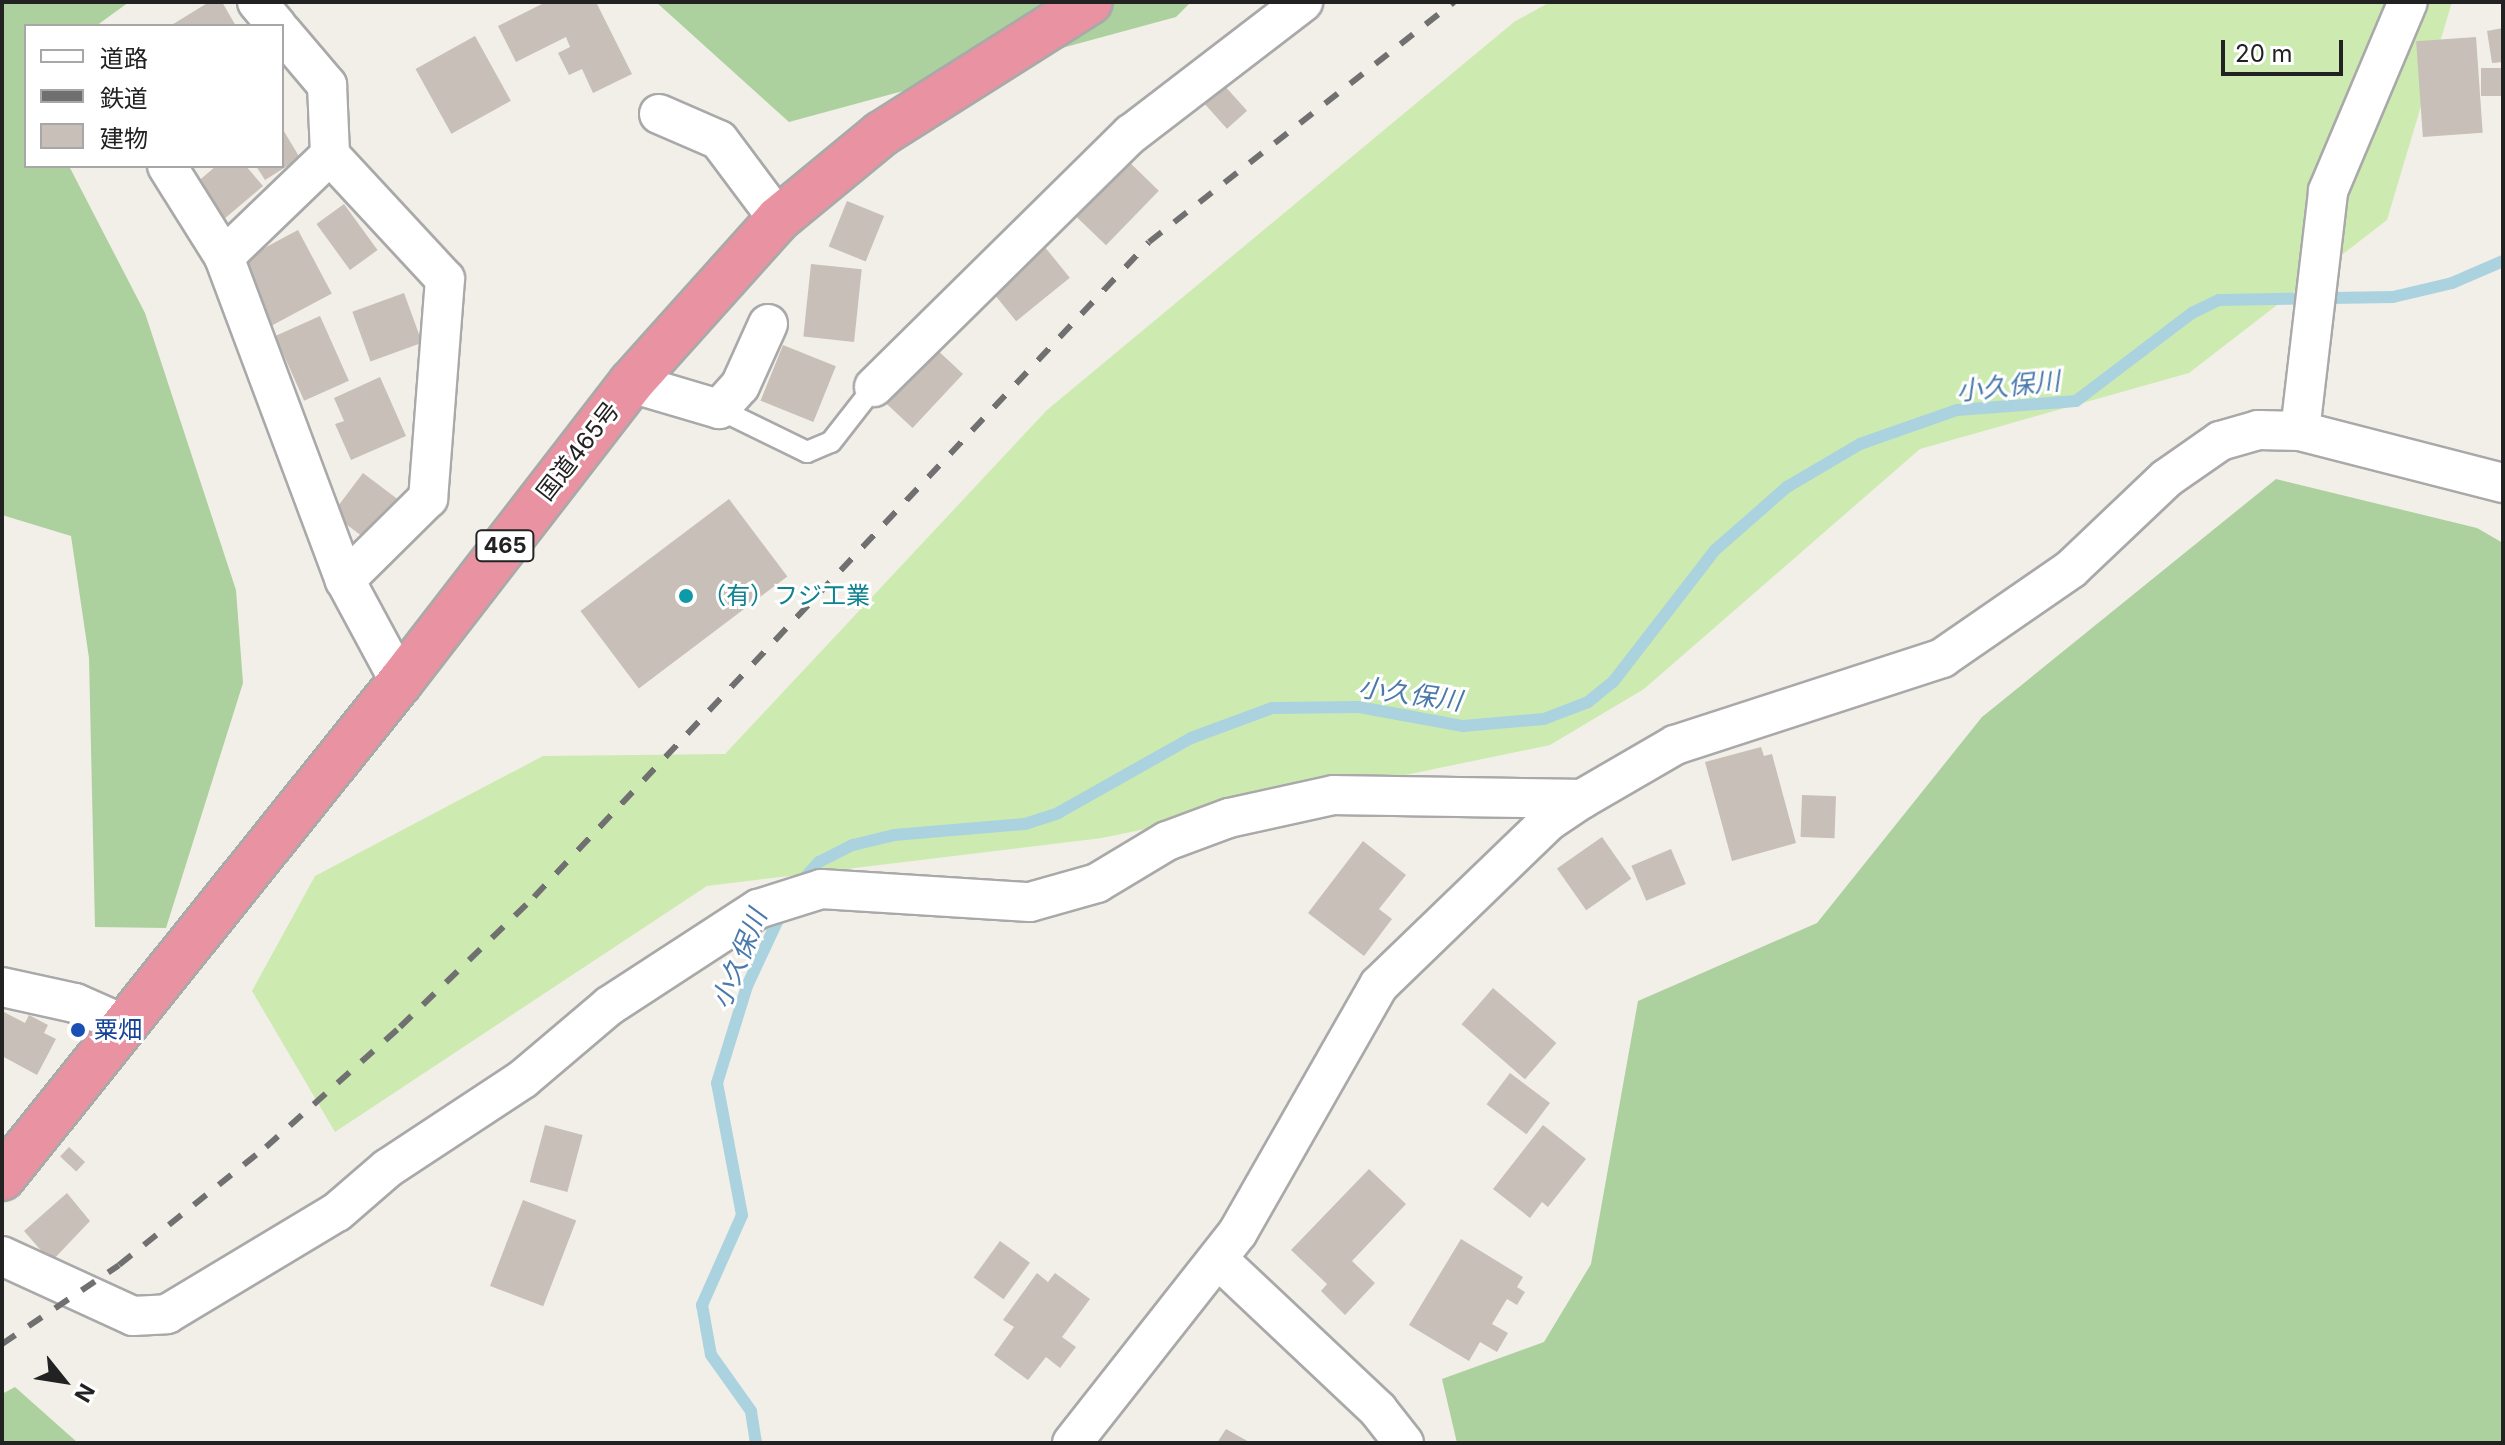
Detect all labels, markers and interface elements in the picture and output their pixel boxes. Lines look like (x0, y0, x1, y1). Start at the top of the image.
legend (24, 24, 284, 168)
scale bar (2225, 24, 2347, 74)
text: 20 m (2235, 39, 2293, 68)
text: 道路 (100, 44, 148, 73)
text: 鉄道 (100, 84, 148, 113)
text: 建物 (100, 124, 148, 153)
water label: 小久保川 (1955, 365, 2061, 407)
street label: 国道465号 (531, 396, 625, 506)
road number: 465 (475, 528, 535, 564)
place label: （有）フジ工業 (702, 582, 870, 610)
marker: （有）フジ工業 (677, 587, 695, 605)
water label: 小久保川 (1356, 671, 1464, 717)
water label: 小久保川 (705, 905, 773, 1013)
place label: 粟畑 (94, 1016, 142, 1044)
marker: 粟畑 (69, 1021, 87, 1039)
north arrow (24, 1341, 104, 1421)
text: N (69, 1379, 100, 1407)

